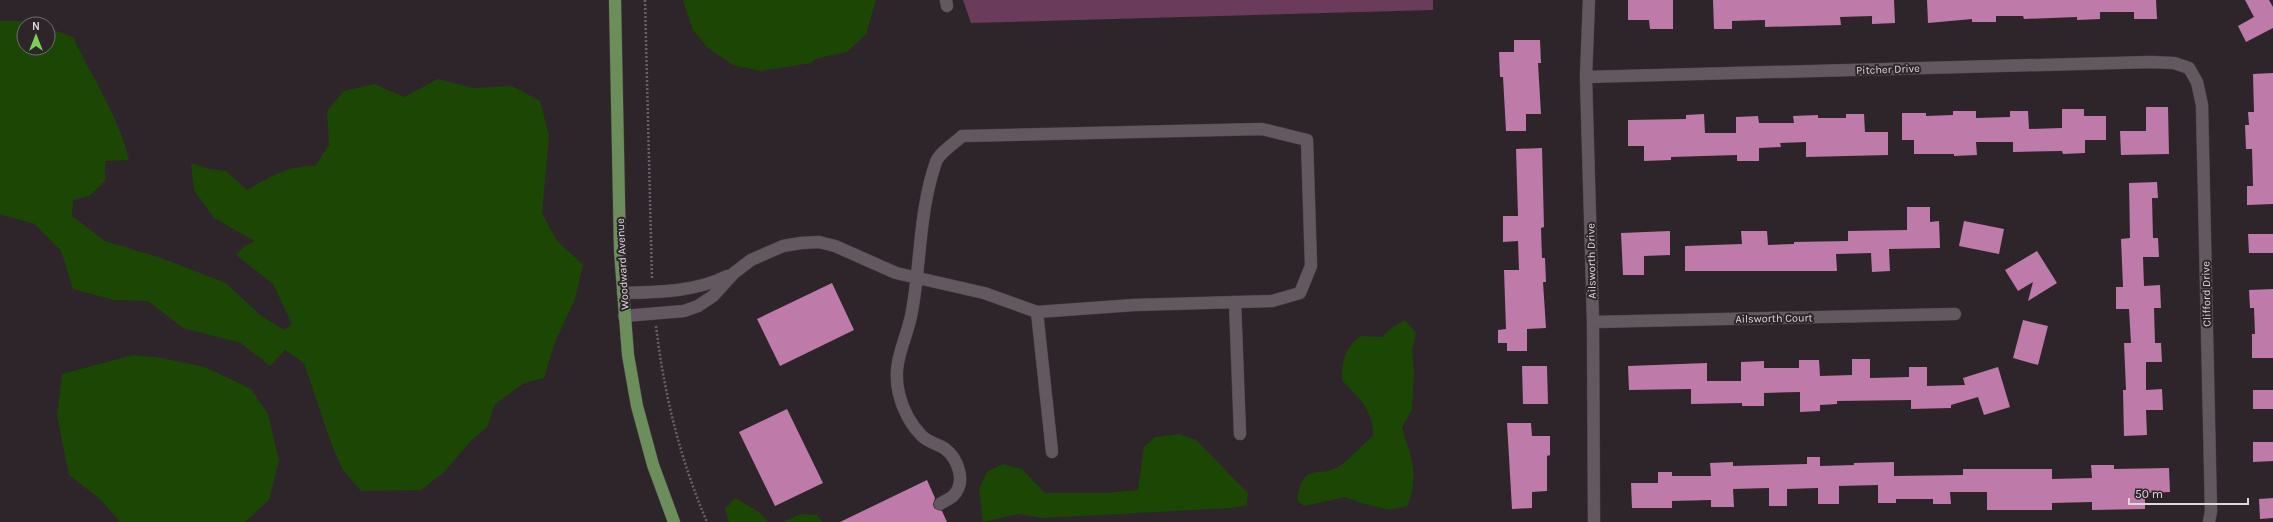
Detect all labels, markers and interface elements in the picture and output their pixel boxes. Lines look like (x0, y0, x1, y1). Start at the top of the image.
north arrow (16, 16, 56, 56)
text: N (32, 20, 40, 33)
street label: Pitcher Drive (1856, 62, 1920, 77)
street label: Woodward Avenue (614, 218, 631, 310)
street label: Ailsworth Drive (1584, 223, 1599, 299)
street label: Clifford Drive (2199, 261, 2214, 327)
street label: Ailsworth Court (1735, 311, 1813, 326)
scale bar (2129, 480, 2248, 506)
text: 50 m (2135, 487, 2163, 501)

